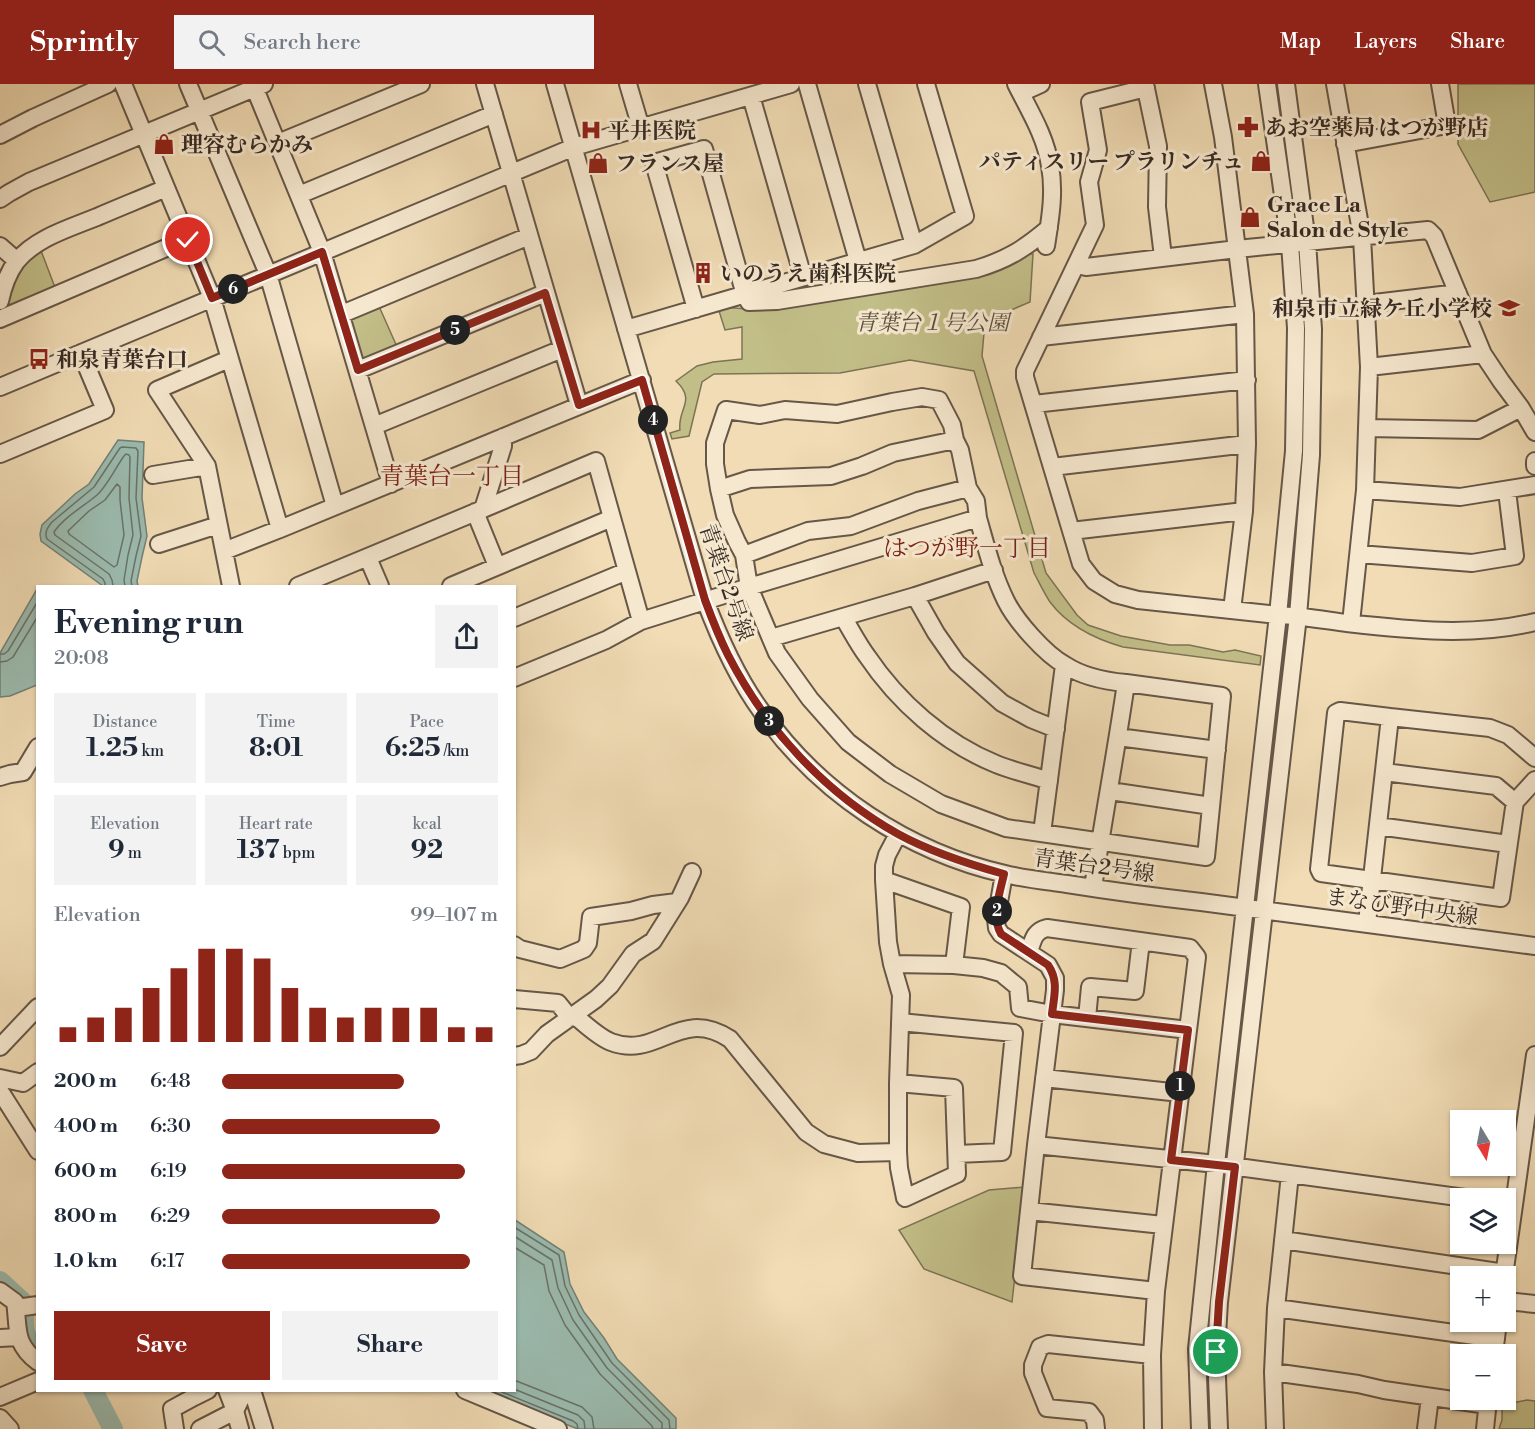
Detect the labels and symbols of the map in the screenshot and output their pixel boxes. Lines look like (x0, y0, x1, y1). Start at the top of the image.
pharmacy icon: あお空薬局 はつが野店 (1236, 115, 1260, 139)
place label: あお空薬局 はつが野店 (1265, 115, 1489, 142)
hospital icon: 平井医院 (579, 118, 603, 142)
place label: 平井医院 (608, 118, 696, 145)
shop icon: 理容むらかみ (152, 132, 176, 156)
place label: 理容むらかみ (181, 132, 313, 159)
place label: パティスリー プラリンチュ (979, 149, 1244, 176)
shop icon: パティスリー プラリンチュ (1249, 149, 1273, 173)
shop icon: フランス屋 (586, 151, 610, 175)
place label: フランス屋 (615, 151, 724, 178)
place label: Grace La Salon de Style (1267, 192, 1409, 244)
shop icon: Grace La Salon de Style (1238, 205, 1262, 229)
pin (162, 214, 213, 265)
building icon: いのうえ歯科医院 (691, 261, 715, 285)
place label: いのうえ歯科医院 (720, 261, 896, 288)
pin: 6 (218, 274, 248, 304)
place label: 和泉市立緑ケ丘小学校 (1272, 296, 1492, 323)
school or university icon: 和泉市立緑ケ丘小学校 (1497, 296, 1521, 320)
park label: 青葉台１号公園 (855, 310, 1012, 337)
pin: 5 (440, 315, 470, 345)
bus stop icon: 和泉青葉台口 (27, 347, 51, 371)
place label: 和泉青葉台口 (56, 347, 188, 374)
pin: 4 (638, 405, 668, 435)
district label: 青葉台一丁目 (380, 462, 524, 492)
street label: 青葉台2号線 (693, 520, 758, 645)
district label: はつが野一丁目 (883, 534, 1051, 564)
pin: 3 (754, 706, 784, 736)
street label: 青葉台2号線 (1031, 845, 1156, 888)
street label: まなび野中央線 (1324, 883, 1480, 932)
pin: 2 (982, 896, 1012, 926)
pin: 1 (1165, 1071, 1195, 1101)
north arrow (1450, 1110, 1516, 1176)
pin (1190, 1326, 1241, 1377)

